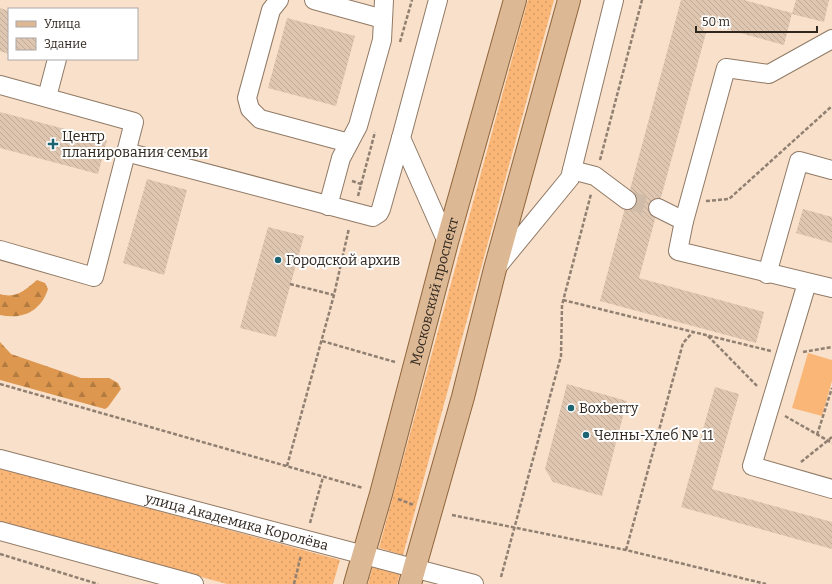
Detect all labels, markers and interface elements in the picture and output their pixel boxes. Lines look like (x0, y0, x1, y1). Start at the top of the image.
legend (8, 8, 138, 60)
scale bar (696, 8, 817, 34)
text: 50 m (702, 15, 731, 29)
text: Улица (44, 17, 81, 31)
text: Здание (44, 37, 87, 51)
place label: Центр планирования семьи (62, 128, 208, 161)
marker: Центр планирования семьи (47, 138, 59, 150)
street label: Московский проспект (407, 216, 462, 367)
place label: Городской архив (286, 252, 400, 269)
marker: Городской архив (273, 255, 283, 265)
place label: Boxberry (579, 400, 639, 417)
marker: Boxberry (566, 403, 576, 413)
place label: Челны-Хлеб № 11 (594, 427, 713, 444)
marker: Челны-Хлеб № 11 (581, 430, 591, 440)
street label: улица Академика Королёва (143, 489, 331, 554)

